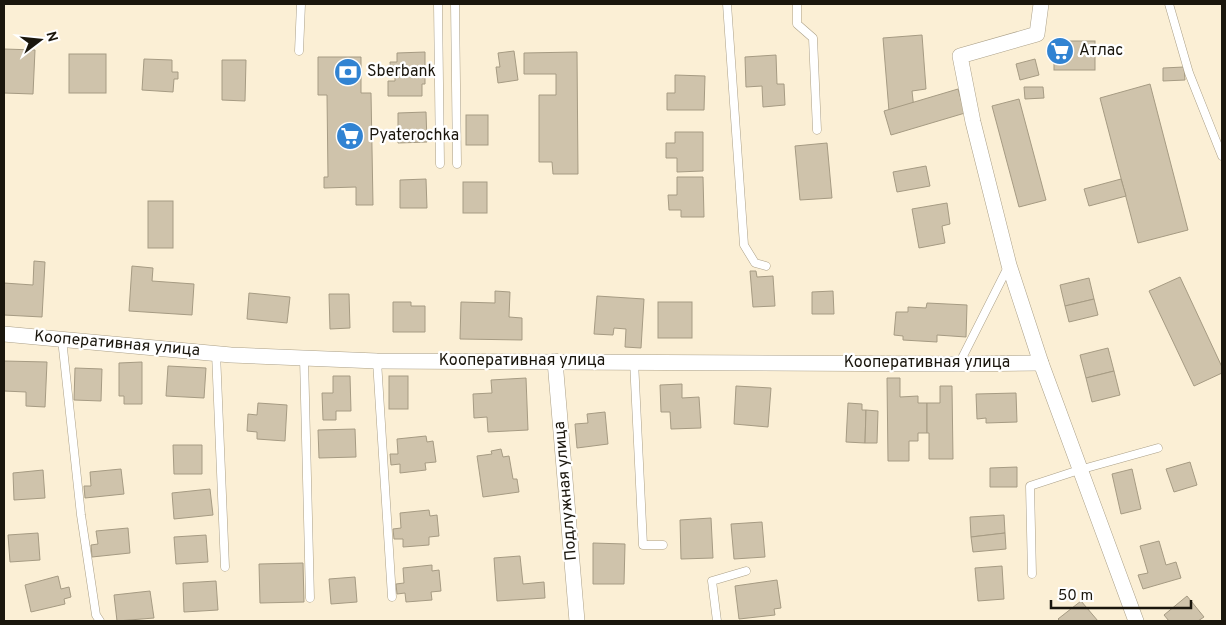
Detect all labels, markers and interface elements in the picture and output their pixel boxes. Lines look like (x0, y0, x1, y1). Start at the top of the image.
north arrow (15, 15, 65, 65)
text: N (41, 30, 61, 44)
supermarket icon: Атлас (1045, 36, 1075, 66)
place label: Атлас (1079, 41, 1123, 61)
bank icon: Sberbank (333, 57, 363, 87)
place label: Sberbank (367, 62, 436, 82)
supermarket icon: Pyaterochka (335, 121, 365, 151)
place label: Pyaterochka (369, 126, 459, 146)
street label: Кооперативная улица (33, 327, 201, 361)
street label: Кооперативная улица (439, 351, 605, 371)
street label: Кооперативная улица (844, 353, 1010, 373)
street label: Подлужная улица (550, 420, 582, 562)
scale bar (1051, 578, 1191, 610)
text: 50 m (1058, 587, 1093, 606)

